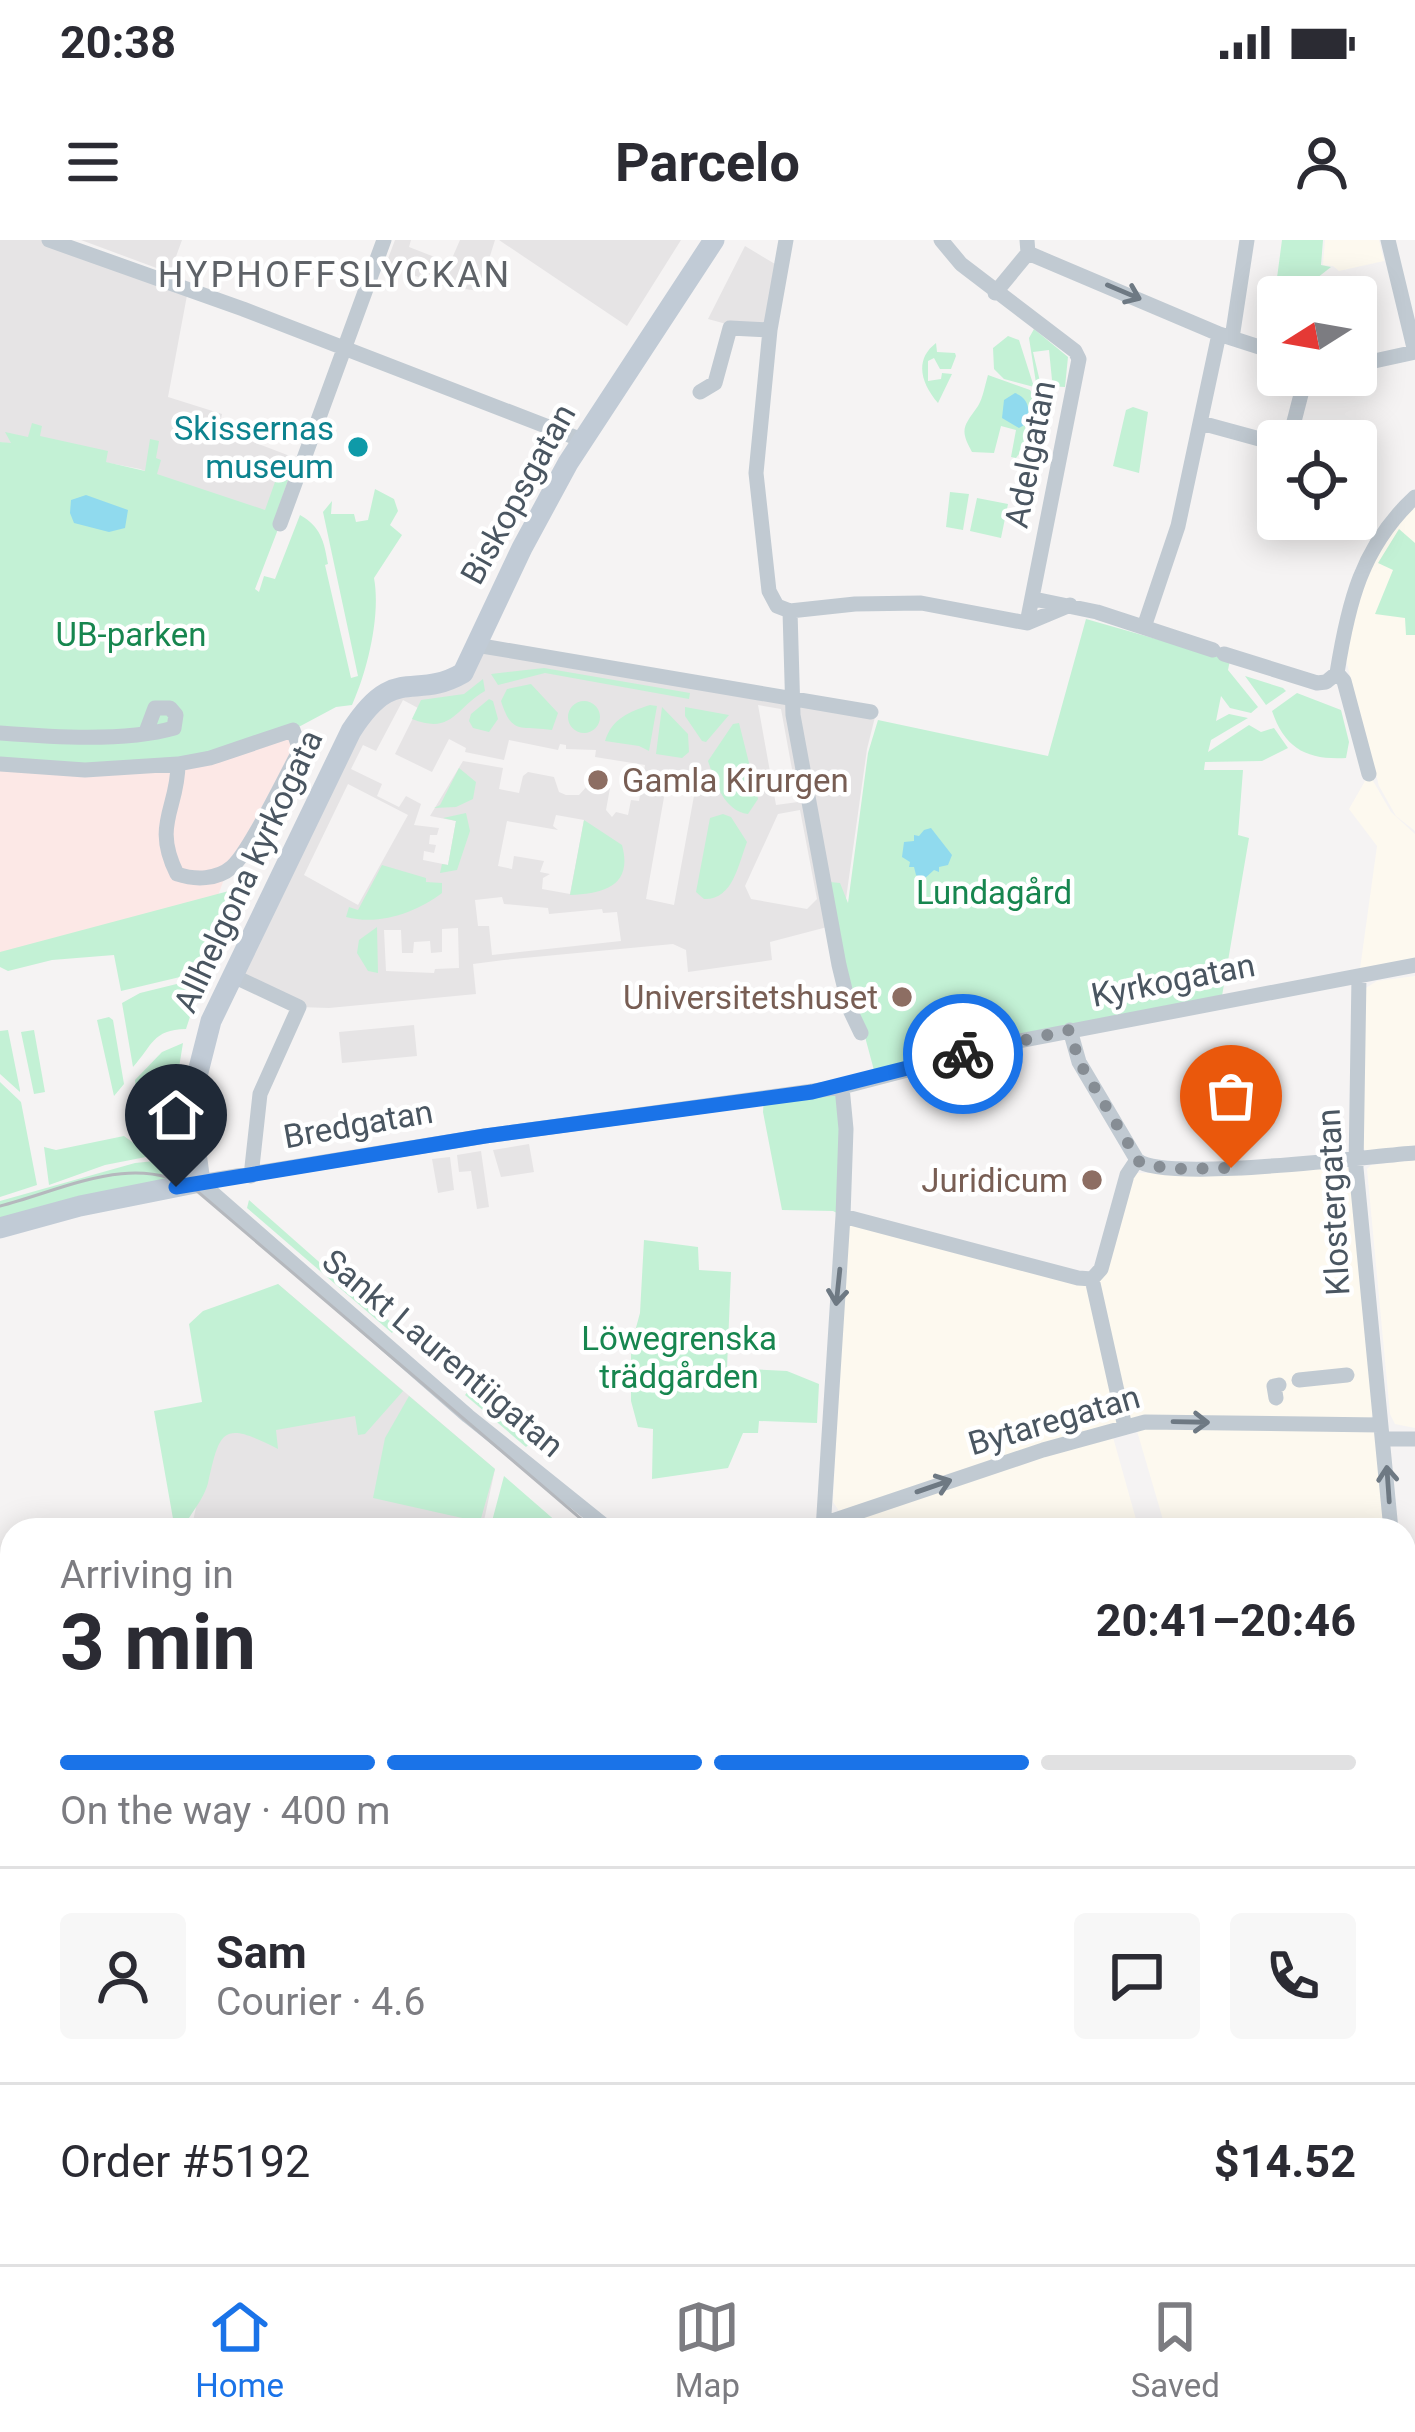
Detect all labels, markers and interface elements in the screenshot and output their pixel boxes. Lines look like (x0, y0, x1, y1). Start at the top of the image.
text: 20:38 (60, 16, 176, 69)
icon: menu (60, 129, 126, 195)
icon: person (1289, 129, 1355, 195)
text: Parcelo (615, 131, 800, 194)
district label: HYPHOFFSLYCKAN (158, 254, 512, 296)
north arrow (1257, 276, 1377, 396)
map controls (1257, 276, 1377, 540)
one-way arrow (1105, 283, 1142, 304)
street label: Adelgatan (997, 377, 1063, 531)
street label: Biskopsgatan (452, 397, 584, 591)
place label: Skissernas museum (174, 409, 334, 486)
button: locate (1257, 420, 1377, 540)
marker: Skissernas museum (345, 434, 371, 460)
park label: UB-parken (56, 615, 206, 654)
street label: Allhelgona kyrkogata (165, 724, 331, 1018)
place label: Gamla Kirurgen (622, 761, 849, 800)
marker: Gamla Kirurgen (585, 767, 611, 793)
park label: Lundagård (916, 873, 1072, 912)
street label: Kyrkogatan (1088, 945, 1258, 1015)
place label: Universitetshuset (623, 978, 878, 1017)
marker: Universitetshuset (889, 984, 915, 1010)
courier (903, 994, 1023, 1114)
icon: bike (930, 1021, 996, 1087)
pin (1180, 1045, 1282, 1168)
icon: bag (1198, 1063, 1264, 1129)
pin (125, 1064, 227, 1187)
icon: home (143, 1082, 209, 1148)
street label: Bredgatan (280, 1092, 436, 1156)
street label: Klostergatan (1309, 1107, 1357, 1297)
place label: Juridicum (921, 1161, 1068, 1200)
marker: Juridicum (1079, 1167, 1105, 1193)
street label: Sankt Laurentiigatan (315, 1241, 571, 1465)
one-way arrow (826, 1267, 849, 1306)
park label: Löwegrenska trädgården (581, 1319, 777, 1396)
street label: Bytaregatan (964, 1377, 1144, 1463)
one-way arrow (1171, 1410, 1210, 1433)
one-way arrow (1376, 1465, 1399, 1504)
one-way arrow (914, 1474, 952, 1496)
text: Arriving in (60, 1552, 234, 1598)
text: 20:41–20:46 (1096, 1594, 1356, 1647)
text: 3 min (60, 1597, 256, 1688)
text: On the way · 400 m (60, 1788, 391, 1834)
button: person (60, 1913, 186, 2039)
button: chat (1074, 1913, 1200, 2039)
button: phone (1230, 1913, 1356, 2039)
text: Sam (216, 1926, 307, 1979)
text: Courier · 4.6 (216, 1979, 425, 2025)
text: Order #5192 (60, 2135, 310, 2188)
text: $14.52 (1214, 2135, 1356, 2188)
tab: Home (195, 2294, 284, 2405)
tab: Map (674, 2294, 740, 2405)
tab: Saved (1131, 2294, 1220, 2405)

